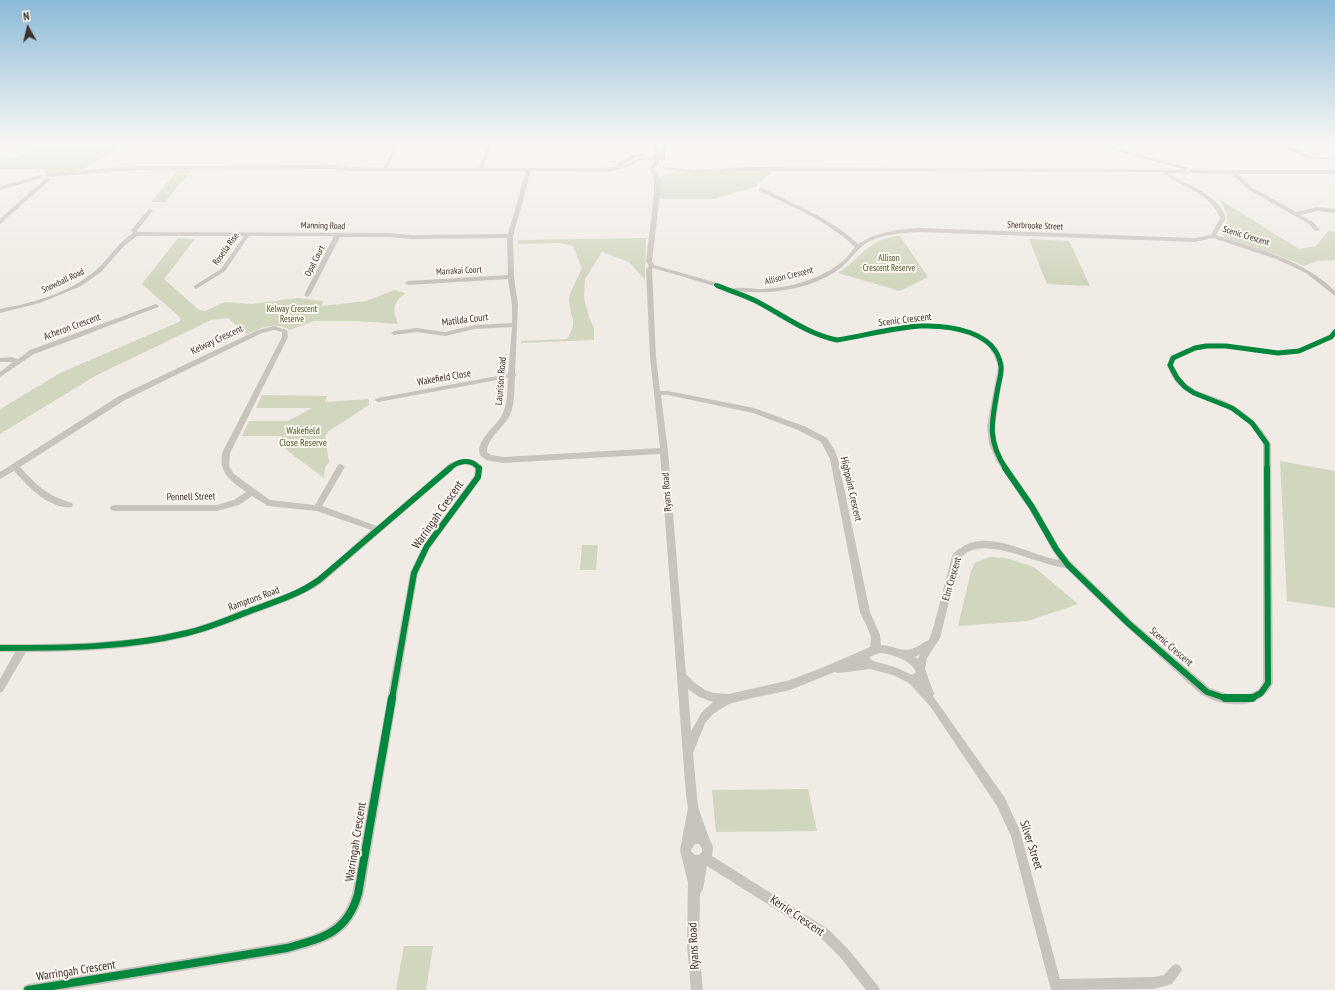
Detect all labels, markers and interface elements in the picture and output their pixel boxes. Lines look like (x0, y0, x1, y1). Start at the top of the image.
north arrow (8, 8, 48, 48)
text: N (22, 9, 30, 23)
street label: Manning Road (301, 220, 345, 232)
street label: Sherbrooke Street (1007, 220, 1063, 232)
street label: Scenic Crescent (1221, 224, 1271, 248)
street label: Rosella Rise (211, 231, 241, 267)
street label: Opal Court (303, 244, 327, 278)
park label: Allison Crescent Reserve (863, 253, 915, 274)
street label: Marrakai Court (436, 264, 482, 278)
street label: Allison Crescent (764, 265, 814, 287)
street label: Snowball Road (40, 266, 86, 296)
park label: Kelway Crescent Reserve (267, 304, 317, 325)
street label: Acheron Crescent (42, 311, 102, 343)
street label: Matilda Court (441, 311, 489, 329)
street label: Scenic Crescent (878, 311, 932, 329)
street label: Kelway Crescent (189, 323, 245, 357)
street label: Laurison Road (493, 356, 509, 406)
street label: Wakefield Close (416, 367, 472, 389)
park label: Wakefield Close Reserve (279, 425, 327, 448)
street label: Highpoint Crescent (838, 456, 864, 522)
street label: Ryans Road (660, 472, 674, 512)
street label: Warringah Crescent (409, 478, 467, 552)
street label: Pennell Street (167, 491, 215, 503)
street label: Elm Crescent (940, 556, 964, 602)
street label: Ramptons Road (227, 584, 281, 614)
street label: Scenic Crescent (1147, 625, 1195, 669)
street label: Warringah Crescent (343, 801, 369, 883)
street label: Silver Street (1016, 819, 1046, 871)
street label: Kerrie Crescent (767, 893, 827, 939)
street label: Ryans Road (686, 922, 702, 970)
street label: Warringah Crescent (35, 958, 117, 984)

